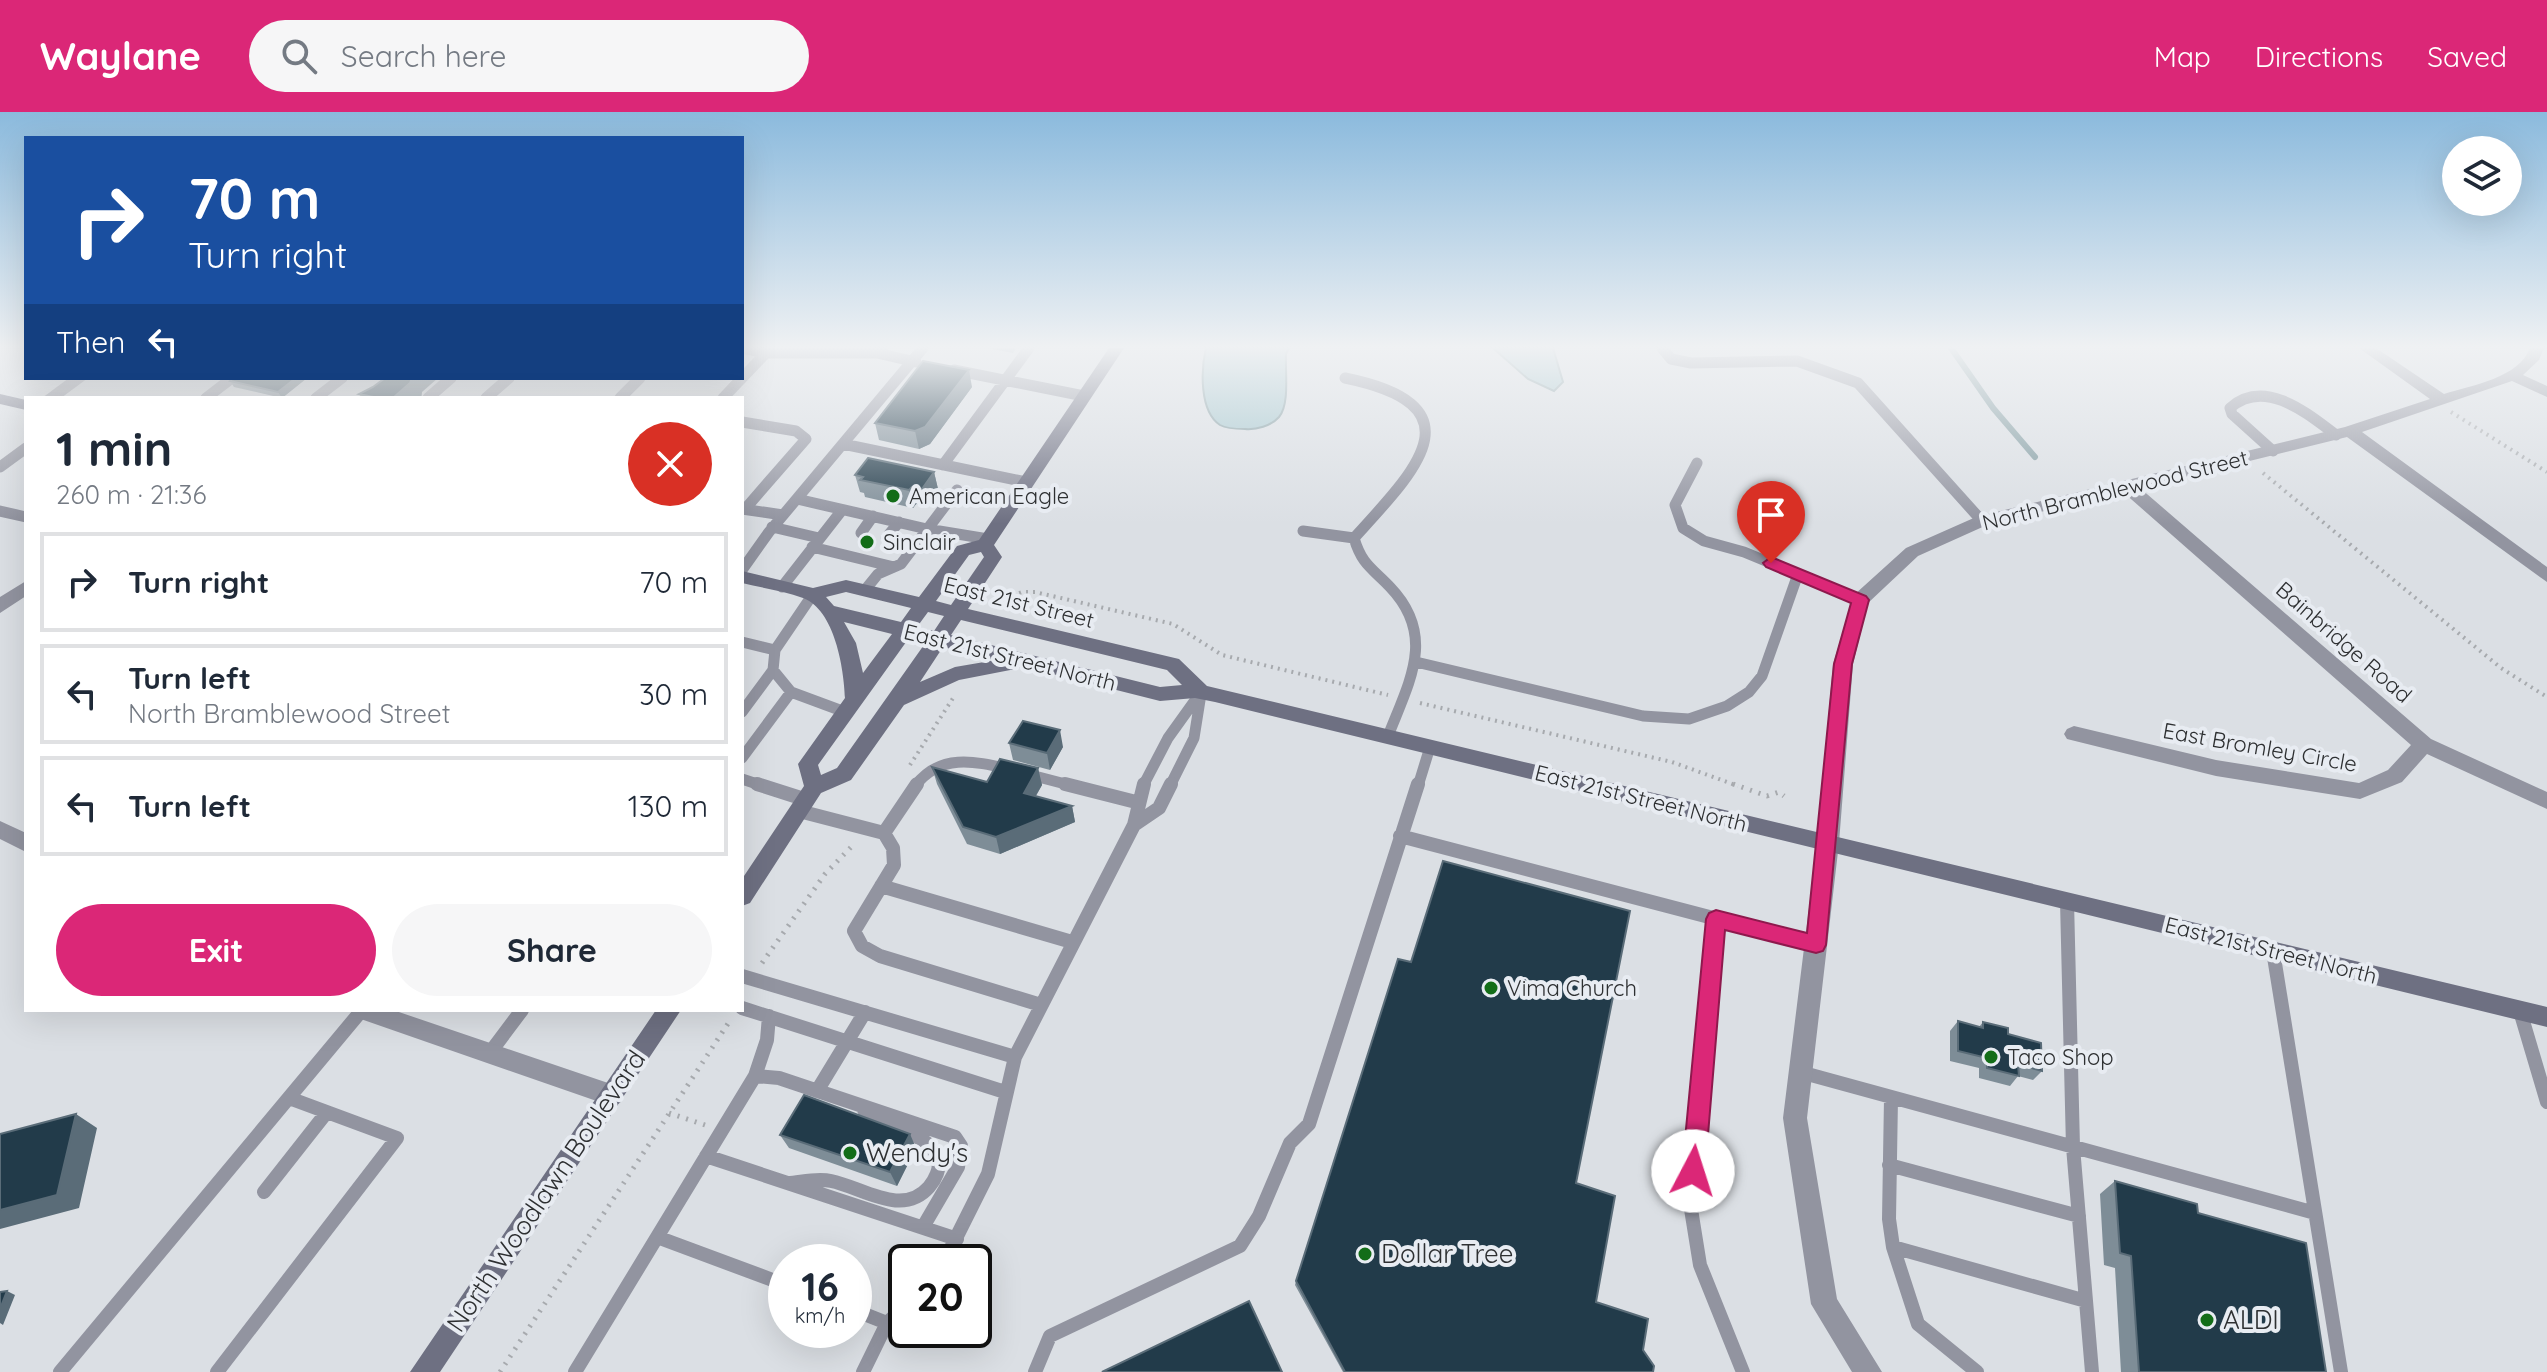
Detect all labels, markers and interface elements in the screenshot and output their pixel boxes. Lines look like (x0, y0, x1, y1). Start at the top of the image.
search box (249, 20, 809, 92)
text: Waylane (40, 32, 201, 80)
icon: search (277, 34, 321, 78)
text: Search here (341, 37, 506, 75)
text: Map (2154, 39, 2211, 74)
text: Directions (2255, 39, 2383, 74)
text: Saved (2427, 39, 2507, 74)
map controls (2442, 136, 2522, 216)
button: layers (2442, 136, 2522, 216)
text: 70 m (188, 163, 320, 233)
icon: right (56, 168, 160, 272)
text: Turn right (188, 232, 347, 277)
icon: left (141, 320, 185, 364)
text: Then (56, 323, 125, 361)
text: 1 min (56, 418, 172, 478)
button: close (628, 422, 712, 506)
street label: North Bramblewood Street (1979, 443, 2251, 537)
text: 260 m · 21:36 (56, 478, 206, 511)
pin (1737, 481, 1805, 563)
place label: American Eagle (909, 482, 1069, 510)
marker: American Eagle (884, 487, 902, 505)
icon: arrive (1749, 493, 1793, 537)
place label: Sinclair (883, 528, 956, 556)
marker: Sinclair (858, 533, 876, 551)
icon: right (60, 560, 104, 604)
text: Turn right (128, 563, 269, 601)
text: 70 m (639, 563, 708, 601)
street label: East 21st Street (941, 570, 1097, 634)
street label: Bainbridge Road (2270, 575, 2418, 709)
street label: East 21st Street North (901, 617, 1119, 697)
text: Turn left (128, 659, 251, 697)
icon: left (60, 672, 104, 716)
text: 30 m (639, 675, 708, 713)
text: North Bramblewood Street (128, 697, 450, 730)
street label: East Bromley Circle (2161, 716, 2359, 778)
street label: East 21st Street North (1532, 758, 1750, 838)
icon: left (60, 784, 104, 828)
text: Turn left (128, 787, 251, 825)
text: 130 m (628, 787, 708, 825)
button: Exit (56, 904, 376, 996)
button: Share (392, 904, 712, 996)
street label: East 21st Street North (2162, 910, 2380, 990)
place label: Vima Church (1507, 974, 1637, 1002)
marker: Vima Church (1482, 979, 1500, 997)
place label: Taco Shop (2007, 1043, 2114, 1071)
street label: North Woodlawn Boulevard (439, 1044, 652, 1338)
marker: Taco Shop (1982, 1048, 2000, 1066)
position arrow (1651, 1129, 1735, 1213)
place label: Wendy's (866, 1136, 968, 1169)
marker: Wendy's (841, 1144, 859, 1162)
place label: Dollar Tree (1381, 1237, 1513, 1270)
speed limit sign: 20 (888, 1244, 992, 1348)
marker: Dollar Tree (1356, 1245, 1374, 1263)
text: 16 (801, 1261, 839, 1311)
text: km/h (795, 1303, 845, 1328)
place label: ALDI (2223, 1303, 2279, 1336)
marker: ALDI (2198, 1311, 2216, 1329)

